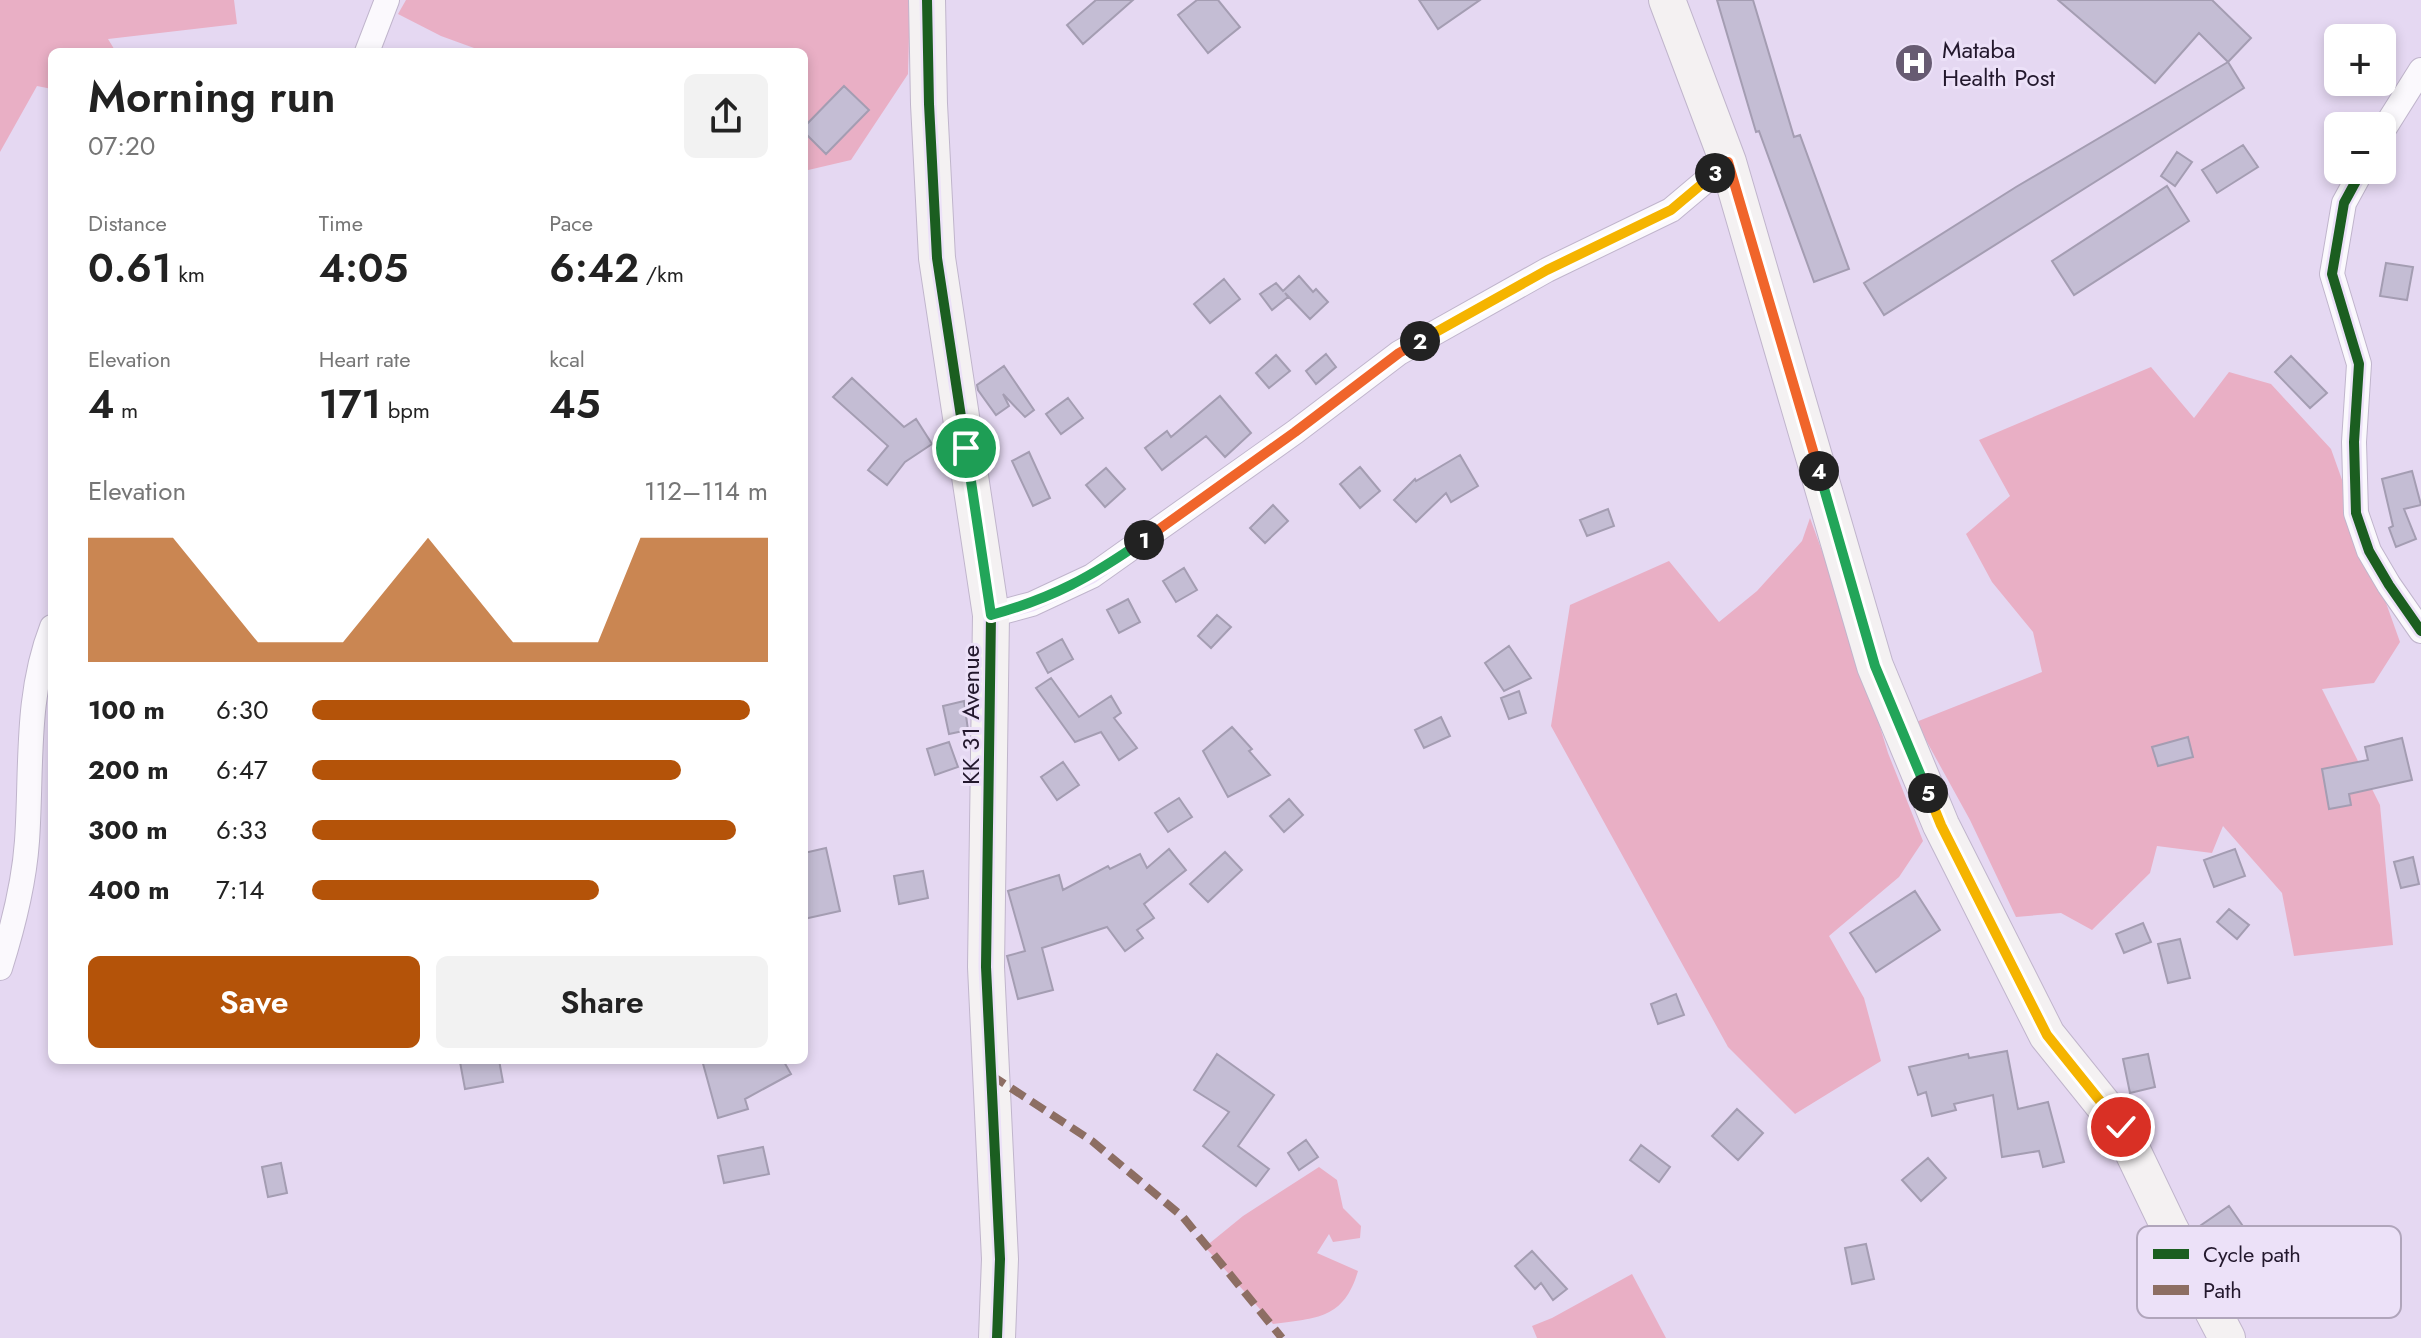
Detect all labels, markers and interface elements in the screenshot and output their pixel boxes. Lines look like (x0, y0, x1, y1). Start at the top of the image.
map controls (2324, 24, 2396, 184)
button: + (2324, 24, 2396, 96)
place label: Mataba Health Post (1942, 32, 2055, 95)
hospital icon: Mataba Health Post (1893, 42, 1935, 84)
text: Morning run (88, 65, 336, 129)
button: share (684, 74, 768, 158)
button: − (2324, 112, 2396, 184)
text: 07:20 (88, 127, 155, 165)
pin: 3 (1695, 153, 1735, 193)
text: 3 (1708, 157, 1722, 189)
text: Distance (88, 207, 167, 239)
text: Time (319, 207, 363, 239)
text: Pace (549, 207, 593, 239)
text: 0.61 (88, 239, 172, 297)
text: 4:05 (319, 239, 408, 297)
text: 6:42 (549, 239, 639, 297)
text: km (172, 258, 205, 290)
text: /km (639, 258, 684, 290)
pin: 2 (1400, 321, 1440, 361)
text: 2 (1413, 325, 1427, 357)
text: Elevation (88, 343, 171, 375)
text: Heart rate (319, 343, 410, 375)
text: kcal (549, 343, 585, 375)
text: 4 (88, 375, 114, 433)
text: 171 (319, 375, 381, 433)
text: 45 (549, 375, 601, 433)
text: m (114, 394, 138, 426)
text: bpm (381, 394, 430, 426)
pin (932, 414, 1000, 482)
icon: arrive (944, 426, 988, 470)
pin: 4 (1799, 451, 1839, 491)
text: 4 (1811, 455, 1827, 487)
text: Elevation (88, 472, 186, 510)
text: 112–114 m (644, 472, 768, 510)
pin: 1 (1124, 520, 1164, 560)
text: 1 (1138, 524, 1150, 556)
street label: KK 31 Avenue (953, 645, 988, 785)
text: 100 m (88, 691, 165, 729)
text: 6:30 (216, 691, 269, 729)
text: 200 m (88, 751, 169, 789)
text: 6:47 (216, 751, 268, 789)
pin: 5 (1908, 773, 1948, 813)
text: 5 (1921, 777, 1935, 809)
text: 300 m (88, 811, 168, 849)
text: 6:33 (216, 811, 267, 849)
text: 400 m (88, 871, 170, 909)
text: 7:14 (216, 871, 264, 909)
button: Save (88, 956, 420, 1048)
button: Share (436, 956, 768, 1048)
pin (2087, 1093, 2155, 1161)
icon: check (2099, 1105, 2143, 1149)
legend (2137, 1226, 2401, 1318)
text: Cycle path (2203, 1238, 2301, 1270)
text: Path (2203, 1274, 2242, 1306)

